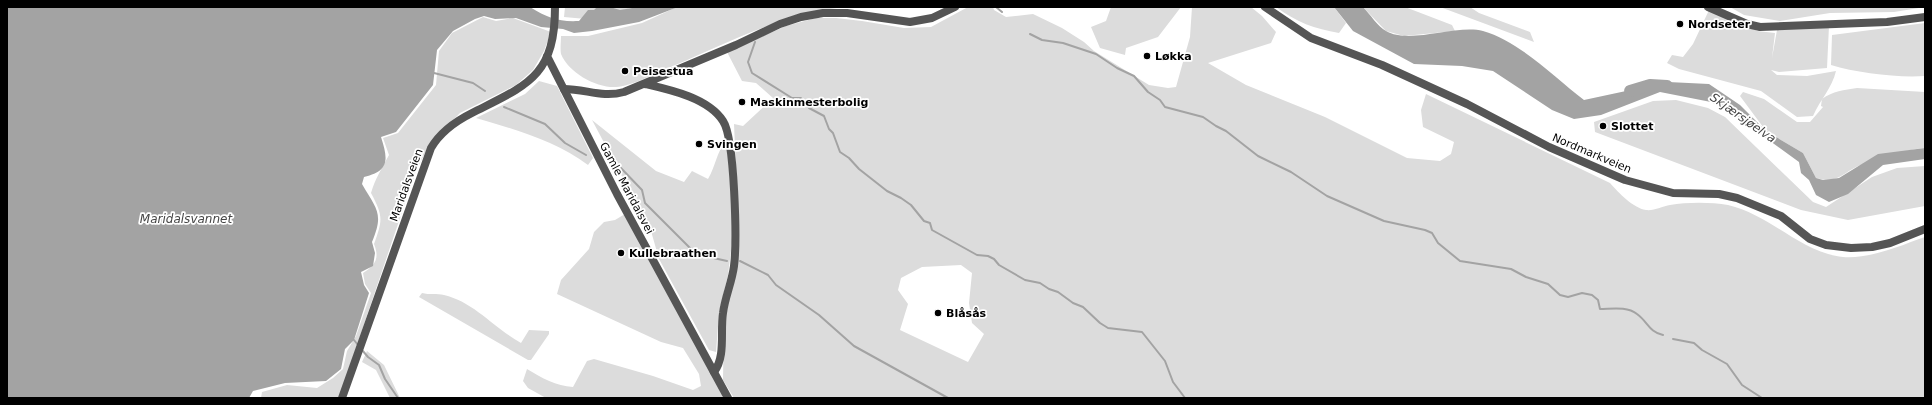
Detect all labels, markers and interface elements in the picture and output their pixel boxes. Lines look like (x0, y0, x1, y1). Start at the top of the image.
place label: Nordseter (1688, 18, 1751, 31)
marker: Nordseter (1675, 19, 1685, 29)
place label: Løkka (1155, 50, 1192, 63)
marker: Løkka (1142, 51, 1152, 61)
place label: Peisestua (633, 65, 693, 78)
marker: Peisestua (620, 66, 630, 76)
water label: Skjærsjøelva (1707, 90, 1779, 146)
place label: Maskinmesterbolig (750, 96, 868, 109)
marker: Maskinmesterbolig (737, 97, 747, 107)
place label: Slottet (1611, 120, 1654, 133)
marker: Slottet (1598, 121, 1608, 131)
street label: Nordmarkveien (1550, 131, 1633, 176)
place label: Svingen (707, 138, 757, 151)
marker: Svingen (694, 139, 704, 149)
street label: Gamle Maridalsvei (597, 140, 656, 236)
street label: Maridalsveien (387, 147, 426, 223)
water label: Maridalsvannet (140, 212, 233, 226)
place label: Kullebraathen (629, 247, 717, 260)
marker: Kullebraathen (616, 248, 626, 258)
place label: Blåsås (946, 307, 987, 320)
marker: Blåsås (933, 308, 943, 318)

